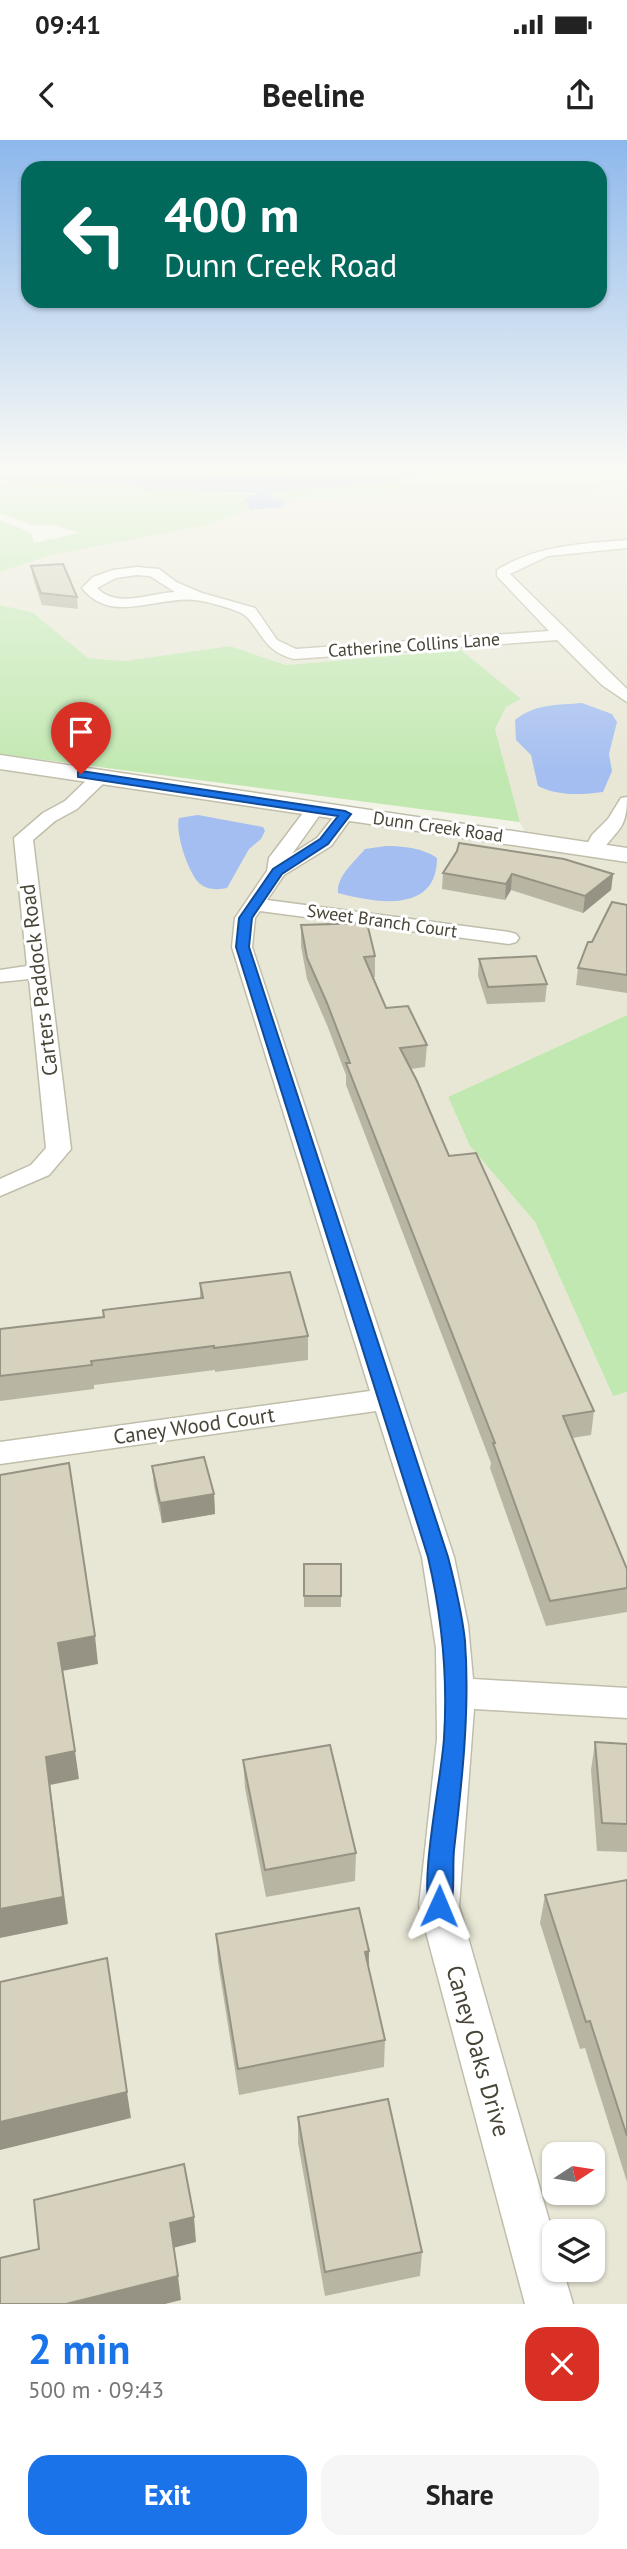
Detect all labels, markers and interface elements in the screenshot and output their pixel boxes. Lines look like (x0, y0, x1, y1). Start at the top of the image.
text: 09:41 (35, 8, 101, 41)
text: Beeline (262, 74, 365, 116)
icon: back (28, 76, 66, 114)
icon: share (561, 76, 599, 114)
text: 400 m (164, 182, 299, 246)
icon: left (49, 189, 140, 280)
text: Dunn Creek Road (164, 244, 397, 286)
street label: Catherine Collins Lane (327, 627, 501, 662)
pin (51, 702, 111, 774)
icon: arrive (62, 713, 100, 751)
street label: Dunn Creek Road (372, 806, 505, 847)
street label: Carters Paddock Road (13, 883, 64, 1078)
street label: Sweet Branch Court (305, 899, 459, 942)
street label: Caney Wood Court (112, 1401, 276, 1450)
position arrow (402, 1869, 476, 1943)
street label: Caney Oaks Drive (439, 1962, 518, 2140)
north arrow (542, 2142, 606, 2205)
map controls (542, 2142, 605, 2282)
button: layers (542, 2219, 605, 2282)
text: 2 min (28, 2321, 130, 2376)
button: close (525, 2327, 599, 2401)
text: 500 m · 09:43 (28, 2375, 164, 2404)
button: Exit (28, 2455, 307, 2535)
button: Share (321, 2455, 599, 2535)

